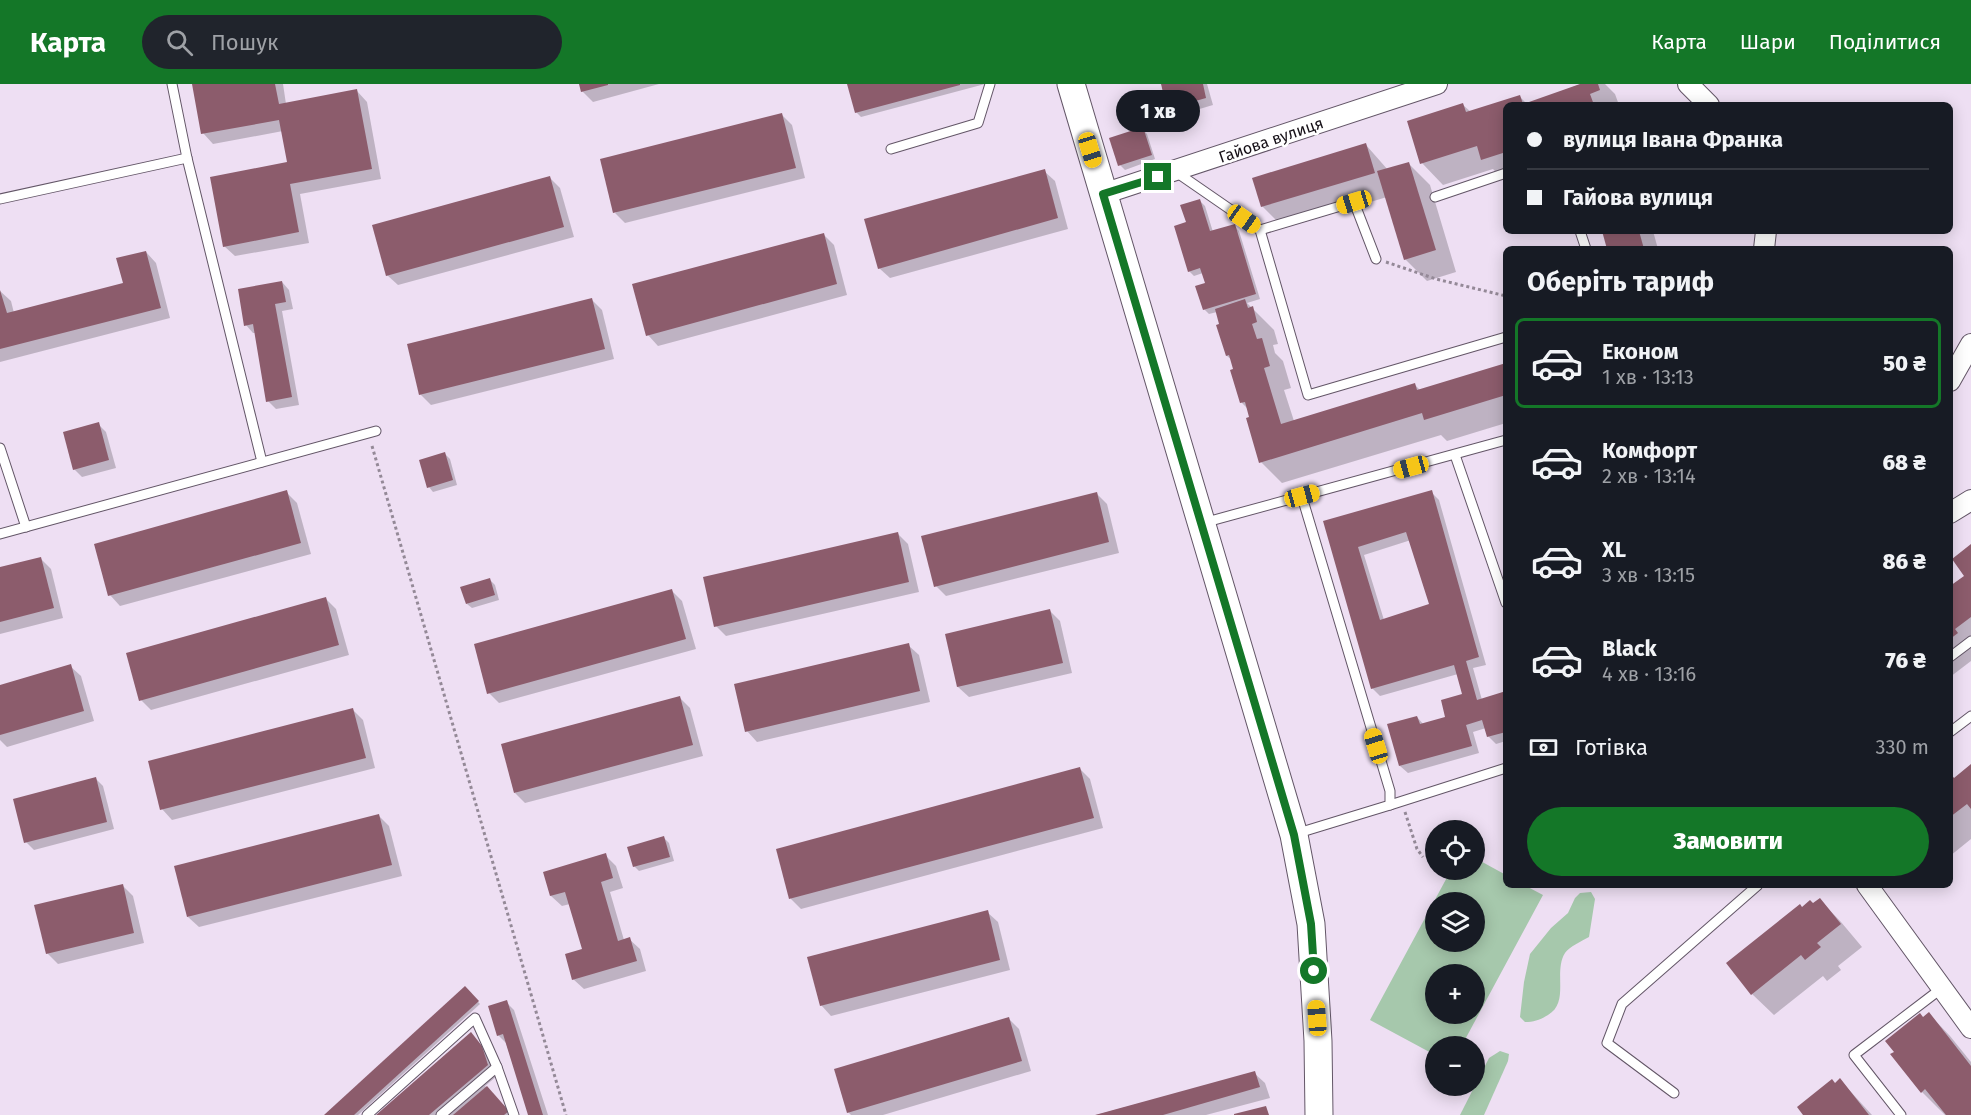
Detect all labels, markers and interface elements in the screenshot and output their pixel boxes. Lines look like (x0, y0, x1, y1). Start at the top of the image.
search box (142, 15, 562, 69)
text: Карта (30, 26, 106, 59)
icon: search (163, 26, 196, 59)
text: Пошук (211, 29, 278, 56)
text: Карта (1651, 29, 1707, 55)
text: Шари (1740, 29, 1796, 55)
text: Поділитися (1829, 29, 1941, 55)
callout: 1 хв (1116, 90, 1200, 132)
text: 1 хв (1140, 99, 1176, 123)
street label: Гайова вулиця (1216, 113, 1326, 167)
text: вулиця Івана Франка (1563, 126, 1783, 153)
car (1076, 130, 1104, 170)
route end (1144, 163, 1171, 190)
text: Гайова вулиця (1563, 184, 1713, 211)
car (1334, 188, 1374, 216)
car (1224, 201, 1264, 237)
text: Оберіть тариф (1527, 266, 1714, 298)
icon: car (1530, 336, 1584, 390)
text: Економ (1602, 338, 1679, 365)
text: 50 ₴ (1883, 350, 1926, 377)
text: 1 хв · 13:13 (1602, 365, 1694, 389)
icon: car (1530, 435, 1584, 489)
text: Комфорт (1602, 437, 1697, 464)
text: 68 ₴ (1882, 449, 1926, 476)
car (1391, 454, 1431, 480)
text: 2 хв · 13:14 (1602, 464, 1696, 488)
car (1282, 483, 1322, 509)
icon: car (1530, 534, 1584, 588)
text: XL (1602, 536, 1626, 563)
text: 86 ₴ (1882, 548, 1926, 575)
text: 3 хв · 13:15 (1602, 563, 1695, 587)
icon: car (1530, 633, 1584, 687)
text: Black (1602, 635, 1657, 662)
text: 76 ₴ (1885, 647, 1926, 674)
text: 4 хв · 13:16 (1602, 662, 1696, 686)
car (1362, 726, 1390, 766)
icon: cash (1527, 731, 1560, 764)
text: Готівка (1575, 734, 1648, 761)
text: 330 m (1875, 735, 1929, 759)
button: Замовити (1527, 807, 1929, 876)
map controls (1425, 820, 1485, 1096)
button: locate (1425, 820, 1485, 880)
button: layers (1425, 892, 1485, 952)
route start (1300, 957, 1327, 984)
button: + (1425, 964, 1485, 1024)
car (1307, 999, 1327, 1037)
button: − (1425, 1036, 1485, 1096)

